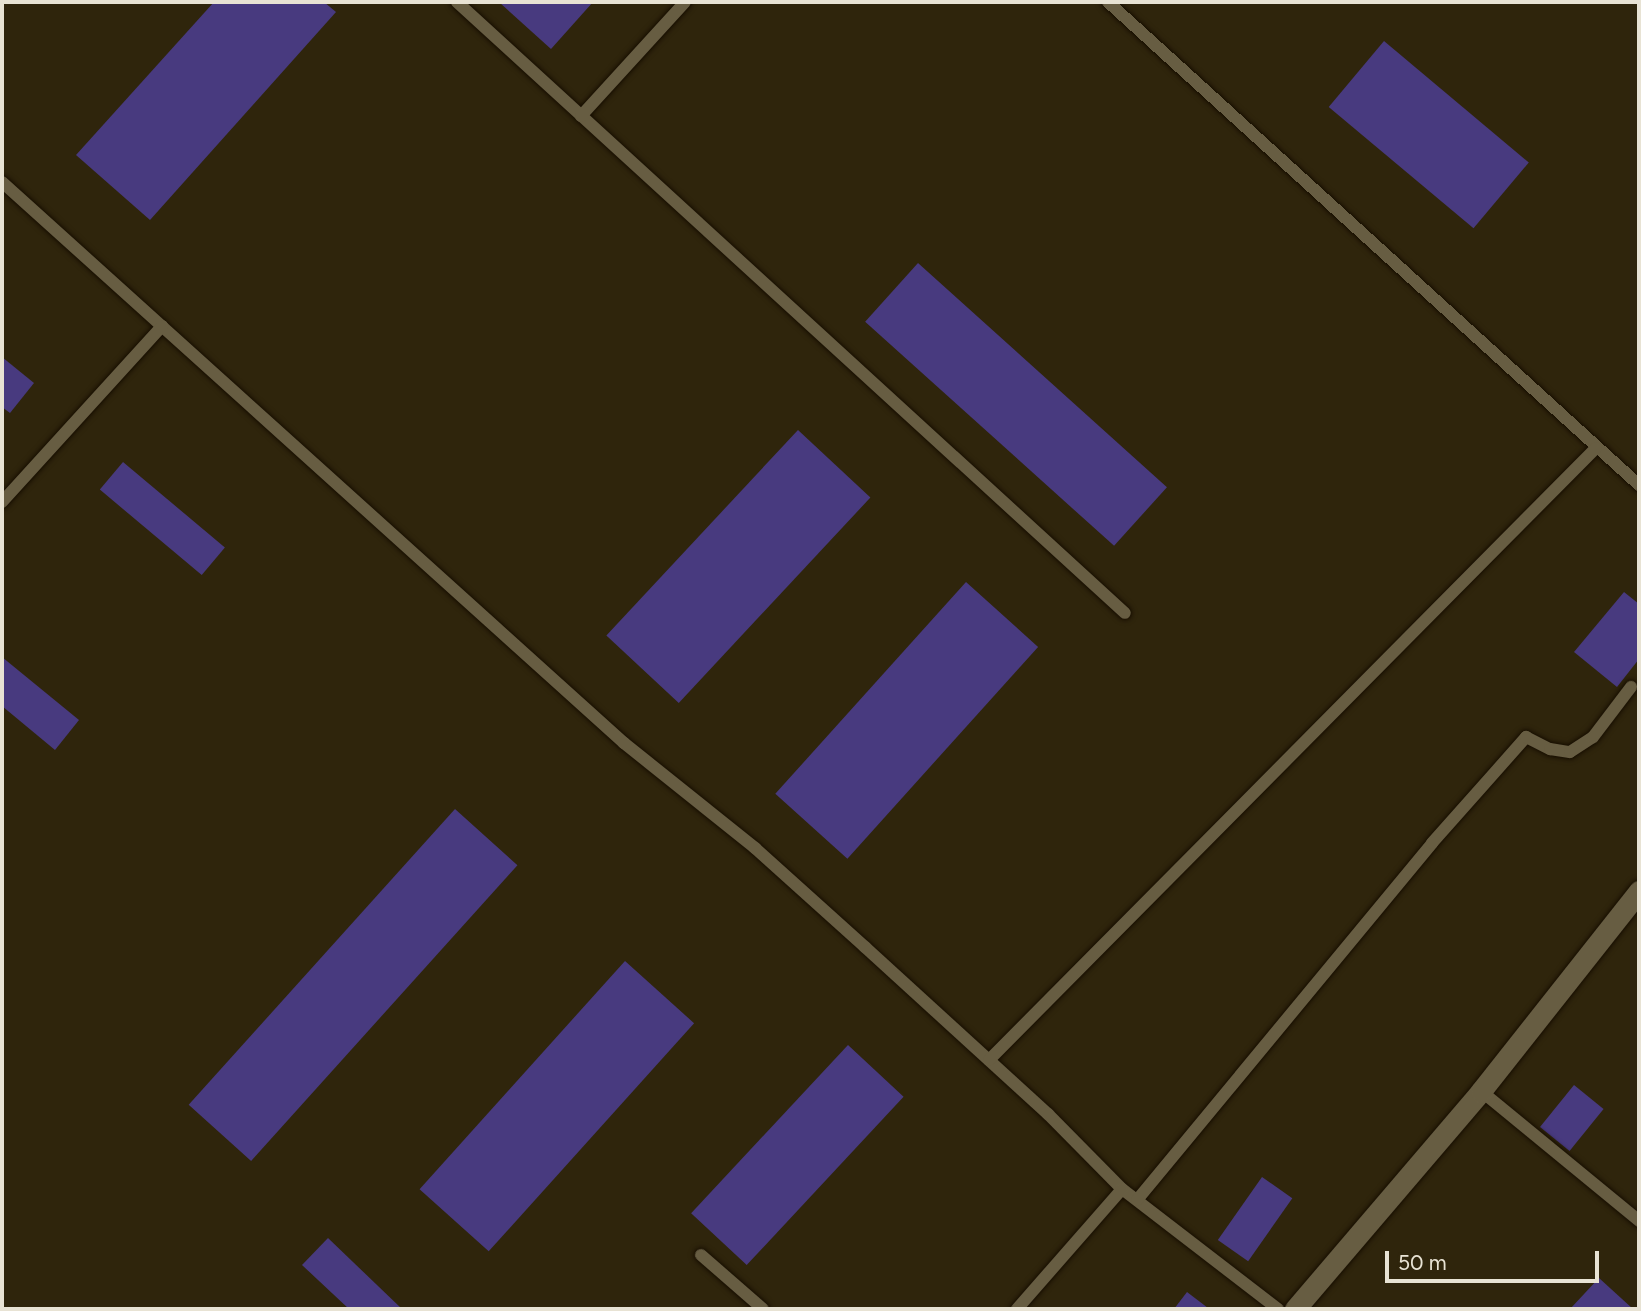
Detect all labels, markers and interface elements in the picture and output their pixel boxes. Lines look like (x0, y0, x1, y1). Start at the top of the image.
scale bar (1389, 1238, 1602, 1282)
text: 50 m (1398, 1250, 1447, 1275)

